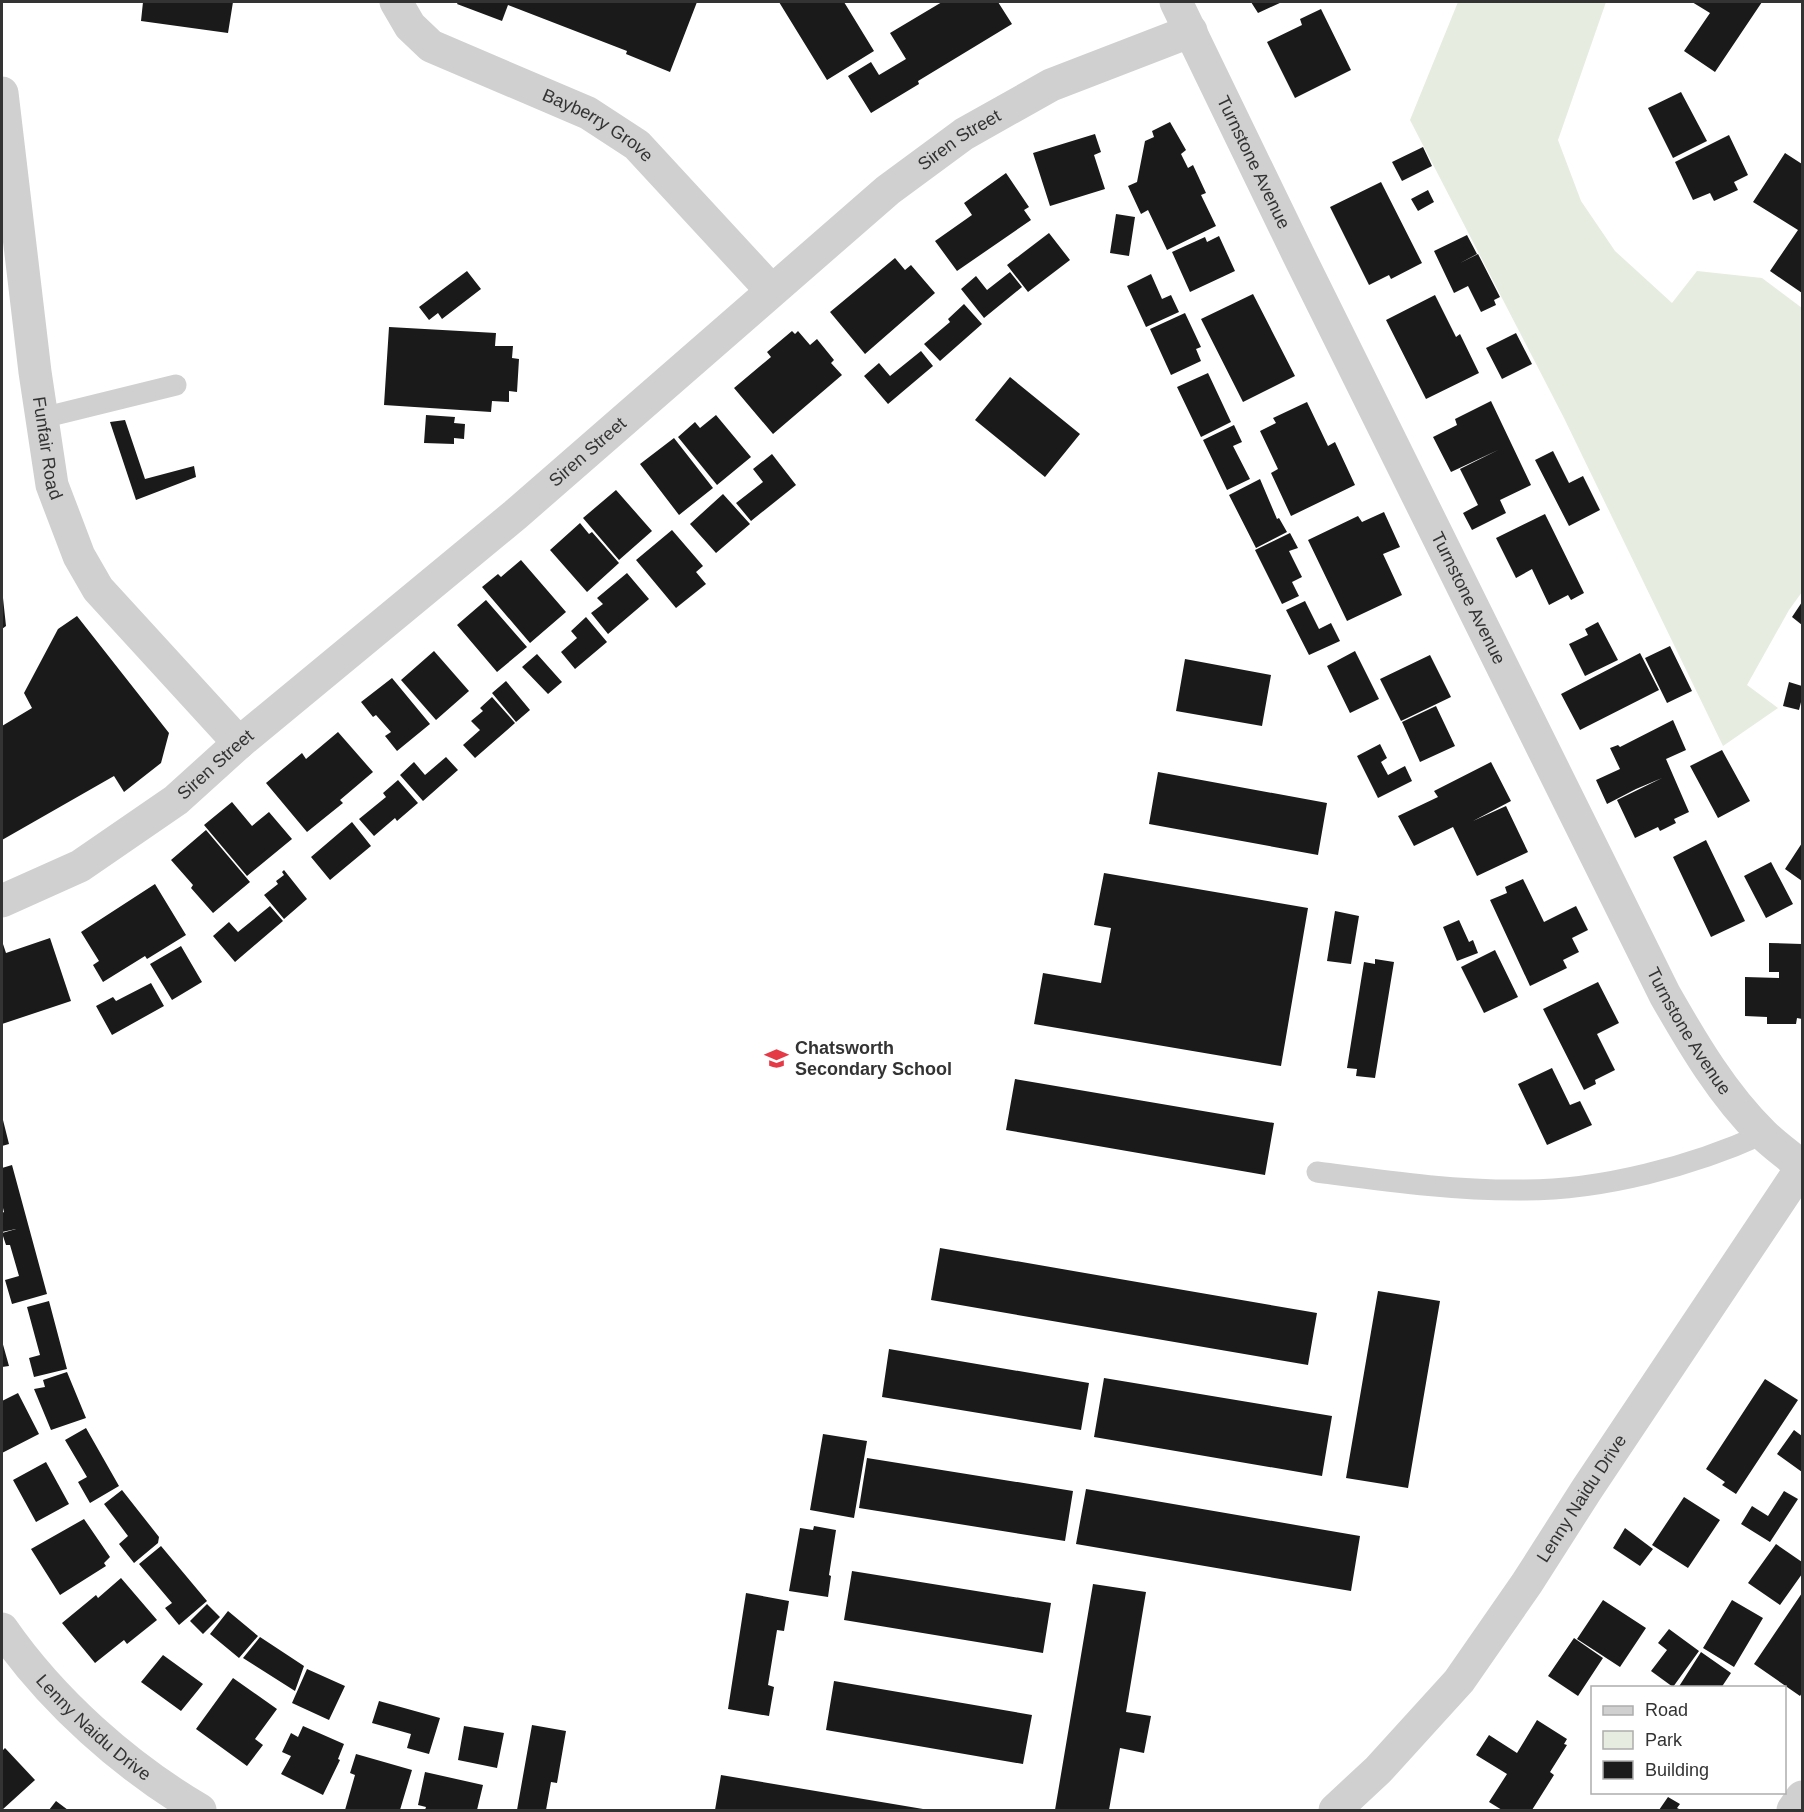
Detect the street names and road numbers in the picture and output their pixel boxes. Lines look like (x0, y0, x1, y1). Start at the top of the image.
street label: Bayberry Grove (539, 85, 657, 166)
street label: Turnstone Avenue (1213, 93, 1294, 232)
street label: Siren Street (914, 105, 1004, 174)
street label: Funfair Road (29, 395, 67, 502)
street label: Siren Street (545, 413, 630, 491)
street label: Turnstone Avenue (1427, 529, 1510, 668)
street label: Siren Street (173, 725, 257, 804)
street label: Turnstone Avenue (1643, 964, 1735, 1099)
street label: Lenny Naidu Drive (1533, 1431, 1630, 1566)
street label: Lenny Naidu Drive (32, 1670, 155, 1785)

